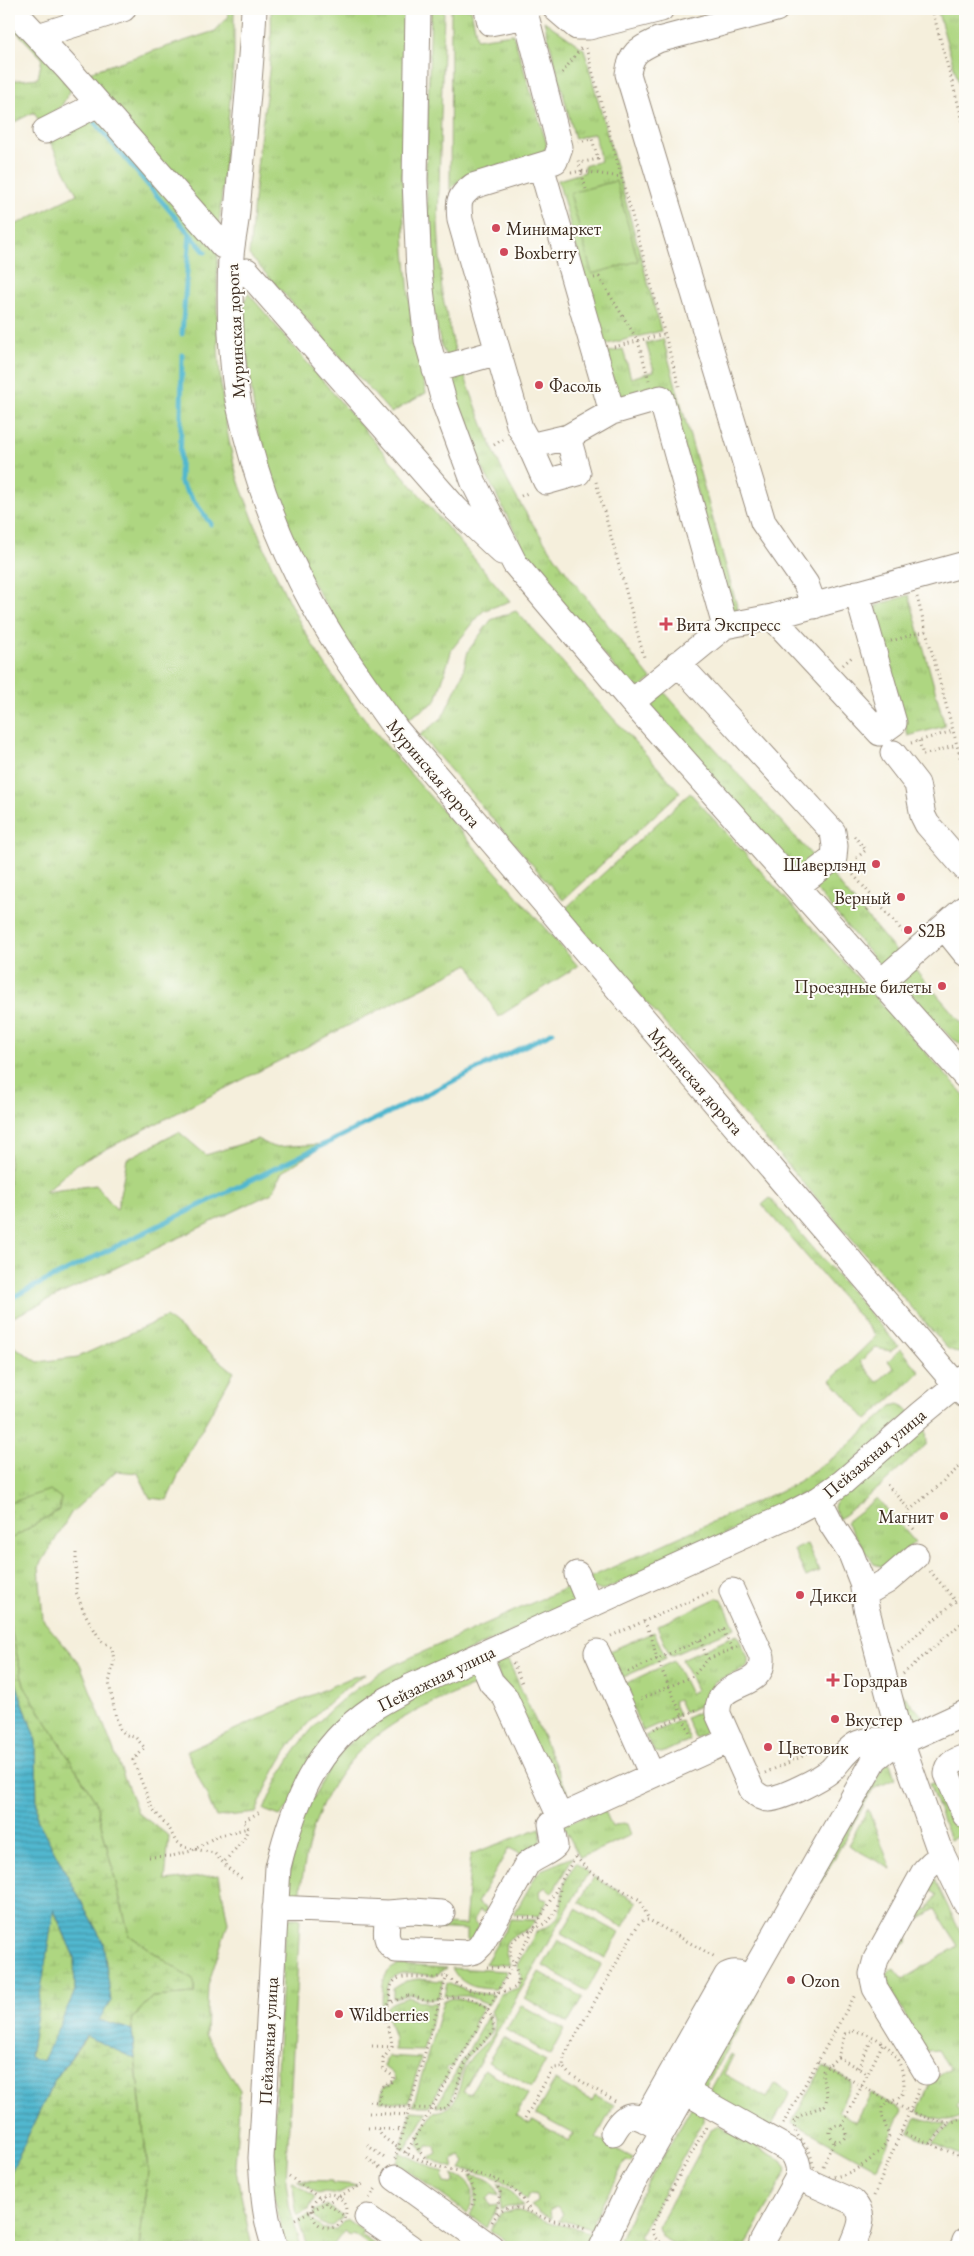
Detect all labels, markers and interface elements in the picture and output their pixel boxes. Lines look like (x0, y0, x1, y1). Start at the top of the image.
place label: Минимаркет (506, 217, 602, 240)
marker: Минимаркет (490, 222, 502, 234)
place label: Boxberry (514, 241, 577, 264)
marker: Boxberry (498, 246, 510, 258)
street label: Муринская дорога (220, 262, 250, 399)
place label: Фасоль (549, 374, 601, 397)
marker: Фасоль (533, 379, 545, 391)
place label: Вита Экспресс (676, 613, 781, 636)
marker: Вита Экспресс (660, 618, 672, 630)
street label: Муринская дорога (382, 714, 487, 833)
place label: Шаверлэнд (783, 853, 866, 876)
marker: Шаверлэнд (870, 858, 882, 870)
place label: Верный (834, 886, 891, 909)
marker: Верный (895, 891, 907, 903)
place label: S2B (918, 919, 946, 942)
marker: S2B (902, 924, 914, 936)
place label: Проездные билеты (794, 975, 932, 998)
marker: Проездные билеты (936, 980, 948, 992)
street label: Муринская дорога (643, 1023, 749, 1140)
street label: Пейзажная улица (818, 1403, 931, 1503)
place label: Магнит (878, 1505, 935, 1528)
marker: Магнит (938, 1510, 950, 1522)
place label: Дикси (810, 1584, 857, 1607)
marker: Дикси (794, 1589, 806, 1601)
street label: Пейзажная улица (373, 1639, 499, 1716)
place label: Горздрав (843, 1669, 908, 1692)
marker: Горздрав (827, 1674, 839, 1686)
place label: Вкустер (845, 1708, 903, 1731)
marker: Вкустер (829, 1713, 841, 1725)
place label: Цветовик (778, 1736, 849, 1759)
marker: Цветовик (762, 1741, 774, 1753)
place label: Ozon (801, 1969, 840, 1992)
marker: Ozon (785, 1974, 797, 1986)
street label: Пейзажная улица (253, 1976, 283, 2106)
place label: Wildberries (349, 2003, 429, 2026)
marker: Wildberries (333, 2008, 345, 2020)

